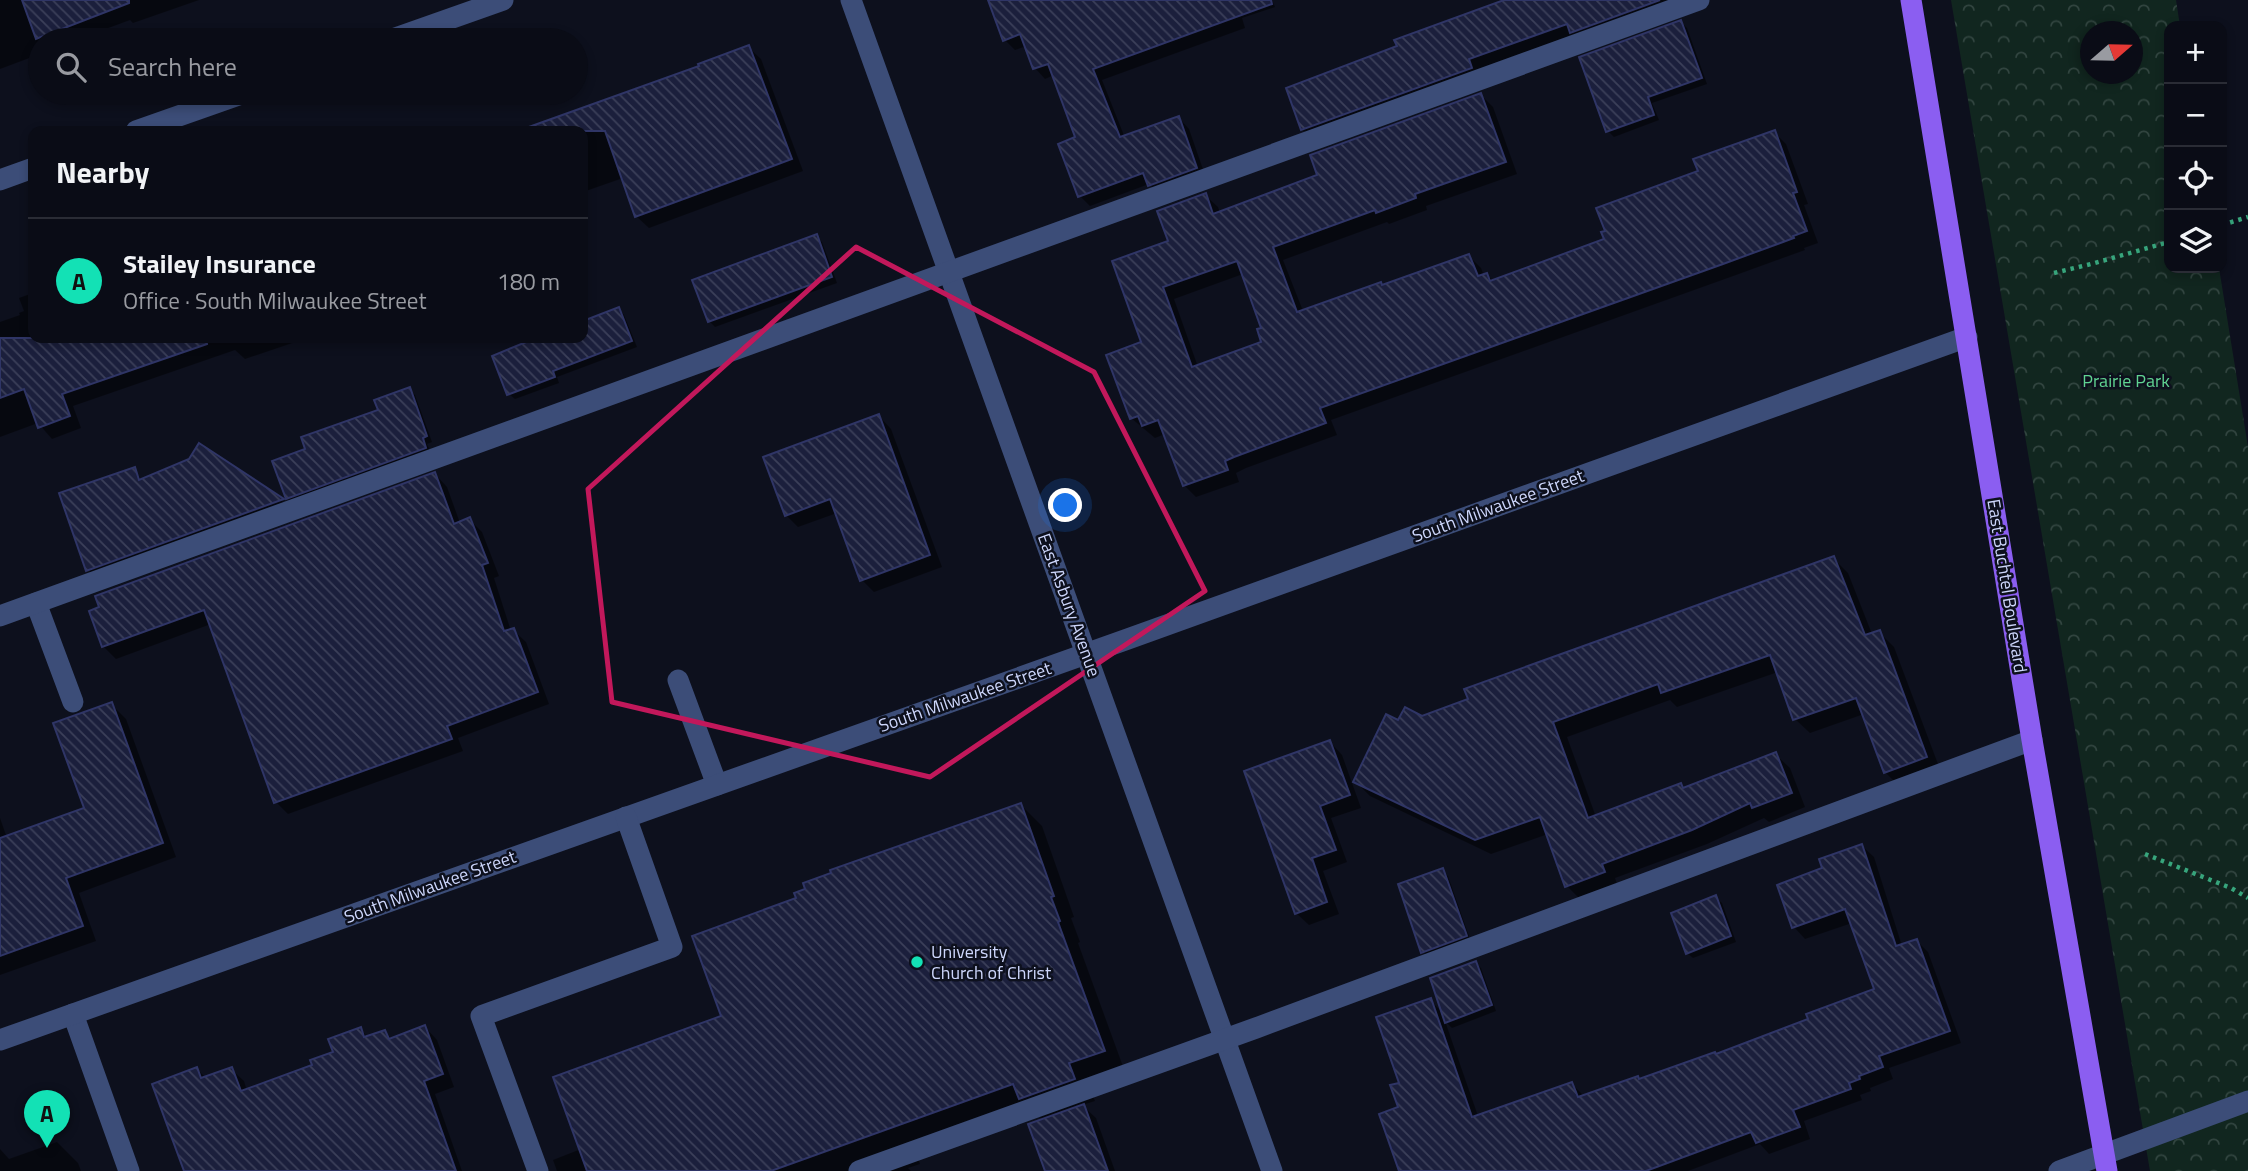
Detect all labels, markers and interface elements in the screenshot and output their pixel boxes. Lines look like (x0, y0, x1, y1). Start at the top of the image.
north arrow (2080, 21, 2143, 84)
map controls (2164, 21, 2227, 273)
button: + (2164, 21, 2227, 84)
search box (28, 28, 588, 105)
text: Search here (108, 47, 237, 86)
icon: search (52, 48, 90, 86)
button: − (2164, 84, 2227, 147)
button: locate (2164, 147, 2227, 210)
text: Nearby (56, 149, 149, 195)
button: layers (2164, 210, 2227, 273)
text: Stailey Insurance (123, 244, 316, 283)
text: A (72, 264, 86, 299)
text: 180 m (497, 264, 560, 299)
text: Office · South Milwaukee Street (123, 283, 427, 318)
park label: Prairie Park (2082, 367, 2170, 394)
street label: South Milwaukee Street (1408, 462, 1588, 549)
your location (1048, 488, 1082, 522)
street label: East Buchtel Boulevard (1980, 497, 2035, 675)
street label: East Asbury Avenue (1031, 529, 1108, 680)
street label: South Milwaukee Street (875, 654, 1055, 739)
street label: South Milwaukee Street (340, 843, 520, 930)
place label: University Church of Christ (931, 938, 1052, 986)
marker: University Church of Christ (909, 954, 925, 970)
pin: A (24, 1090, 70, 1148)

